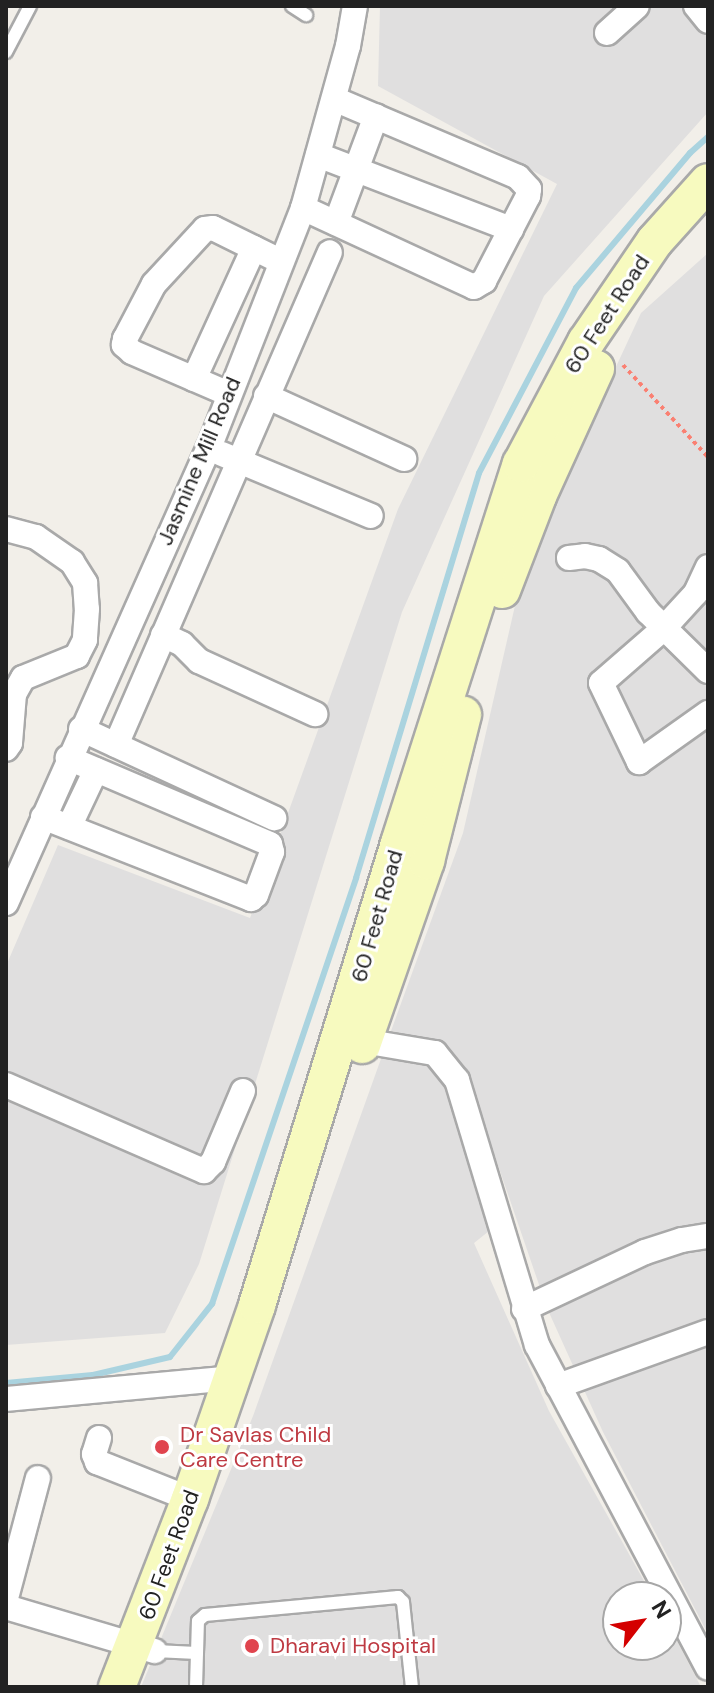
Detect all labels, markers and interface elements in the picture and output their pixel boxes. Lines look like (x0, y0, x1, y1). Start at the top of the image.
street label: 60 Feet Road (559, 250, 655, 378)
street label: Jasmine Mill Road (152, 373, 246, 549)
street label: 60 Feet Road (346, 847, 408, 985)
place label: Dr Savlas Child Care Centre (180, 1421, 331, 1472)
marker: Dr Savlas Child Care Centre (151, 1436, 173, 1458)
street label: 60 Feet Road (133, 1486, 205, 1624)
north arrow (602, 1581, 682, 1661)
text: N (645, 1595, 678, 1624)
place label: Dharavi Hospital (270, 1633, 436, 1659)
marker: Dharavi Hospital (241, 1635, 263, 1657)

